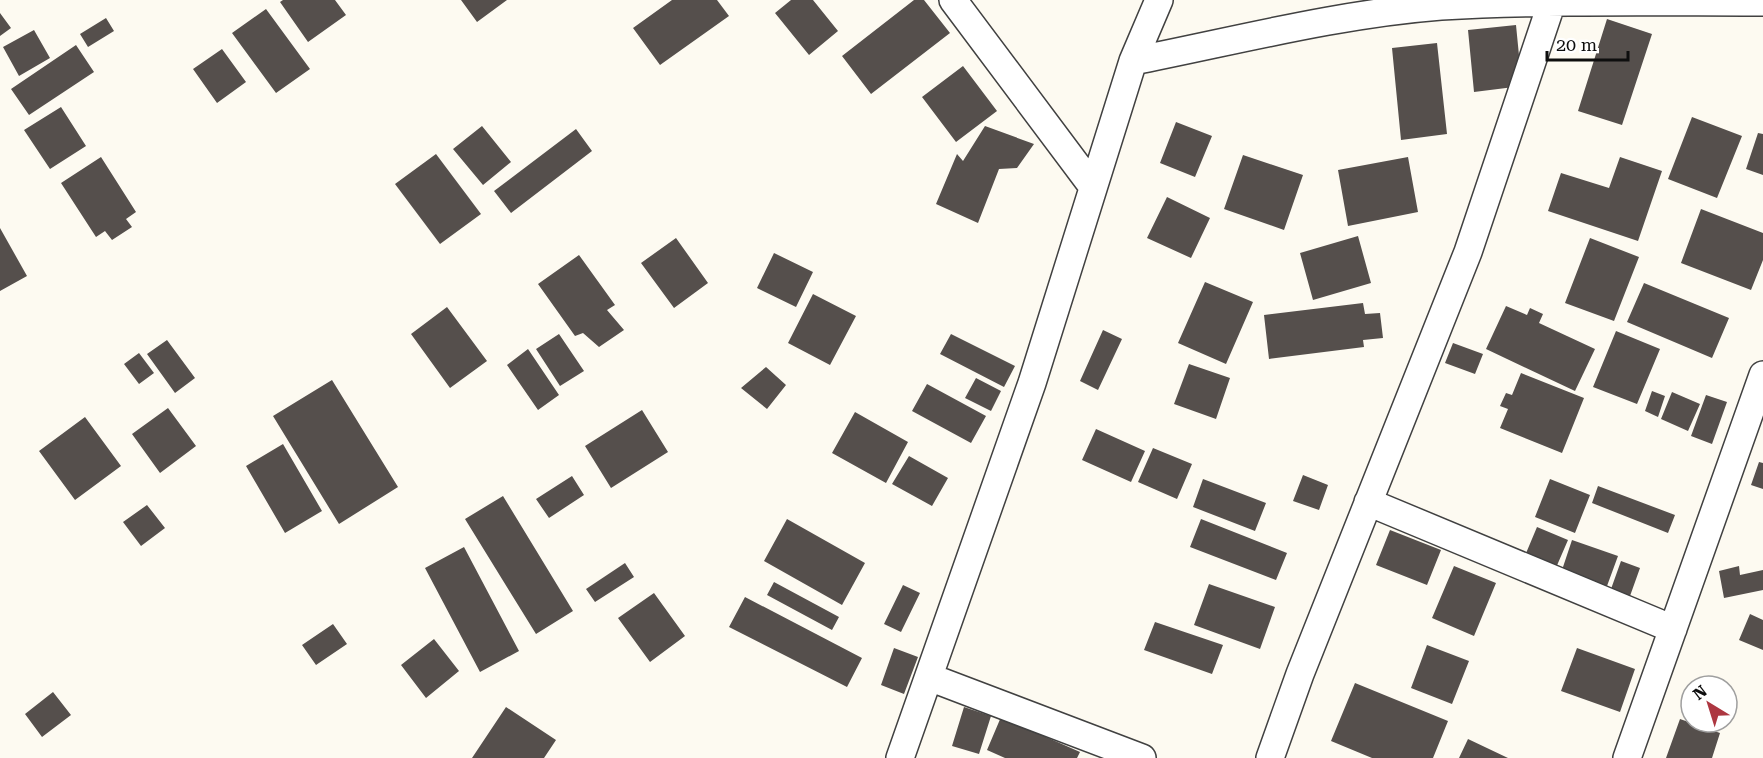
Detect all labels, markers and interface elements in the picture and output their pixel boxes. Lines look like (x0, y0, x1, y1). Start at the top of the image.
scale bar (1547, 24, 1628, 62)
text: 20 m (1556, 34, 1597, 55)
north arrow (1679, 674, 1739, 734)
text: N (1689, 681, 1711, 704)

